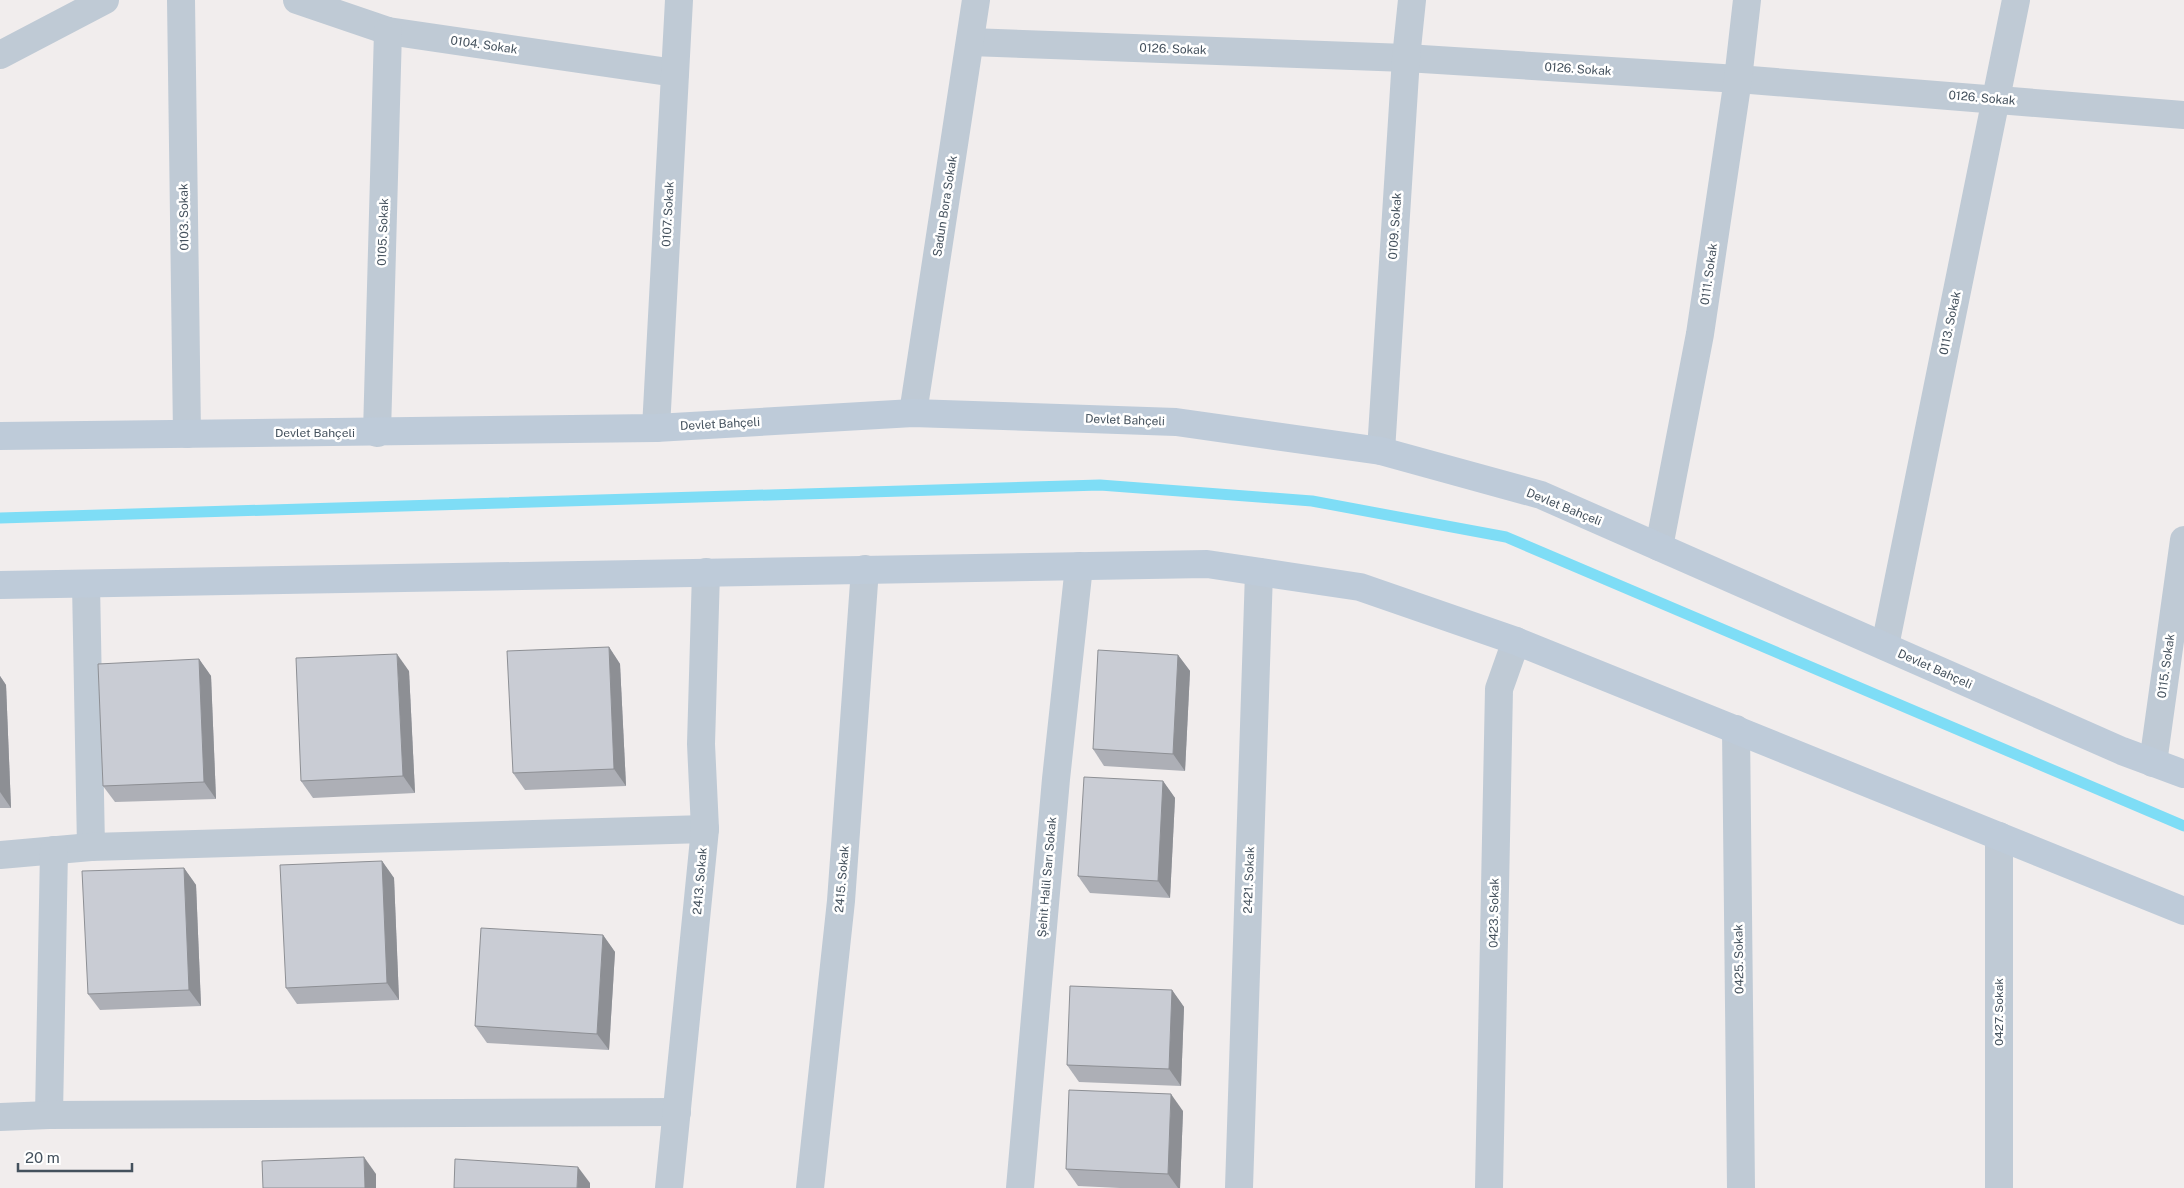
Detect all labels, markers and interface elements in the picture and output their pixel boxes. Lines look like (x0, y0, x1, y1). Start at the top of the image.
street label: 0104. Sokak (450, 33, 519, 57)
street label: 0126. Sokak (1139, 41, 1207, 57)
street label: 0126. Sokak (1544, 60, 1612, 78)
street label: 0126. Sokak (1948, 88, 2016, 108)
street label: Sadun Bora Sokak (930, 154, 960, 258)
street label: 0107. Sokak (659, 181, 677, 247)
street label: 0103. Sokak (176, 183, 192, 251)
street label: 0109. Sokak (1386, 192, 1404, 260)
street label: 0105. Sokak (375, 198, 391, 266)
street label: 0111. Sokak (1698, 242, 1720, 306)
street label: 0113. Sokak (1936, 290, 1964, 356)
street label: Devlet Bahçeli (1085, 412, 1165, 428)
street label: Devlet Bahçeli (680, 415, 760, 433)
street label: Devlet Bahçeli (275, 426, 355, 440)
street label: Devlet Bahçeli (1524, 486, 1604, 528)
street label: 0115. Sokak (2155, 633, 2177, 699)
street label: Devlet Bahçeli (1896, 646, 1974, 692)
street label: Şehit Halil Sarı Sokak (1035, 816, 1059, 938)
street label: 2415. Sokak (832, 844, 852, 913)
street label: 2421. Sokak (1241, 846, 1257, 914)
street label: 2413. Sokak (690, 847, 710, 915)
street label: 0423. Sokak (1486, 878, 1502, 948)
street label: 0425. Sokak (1731, 924, 1747, 994)
street label: 0427. Sokak (1992, 978, 2006, 1046)
scale bar (18, 1140, 131, 1172)
text: 20 m (25, 1149, 60, 1166)

